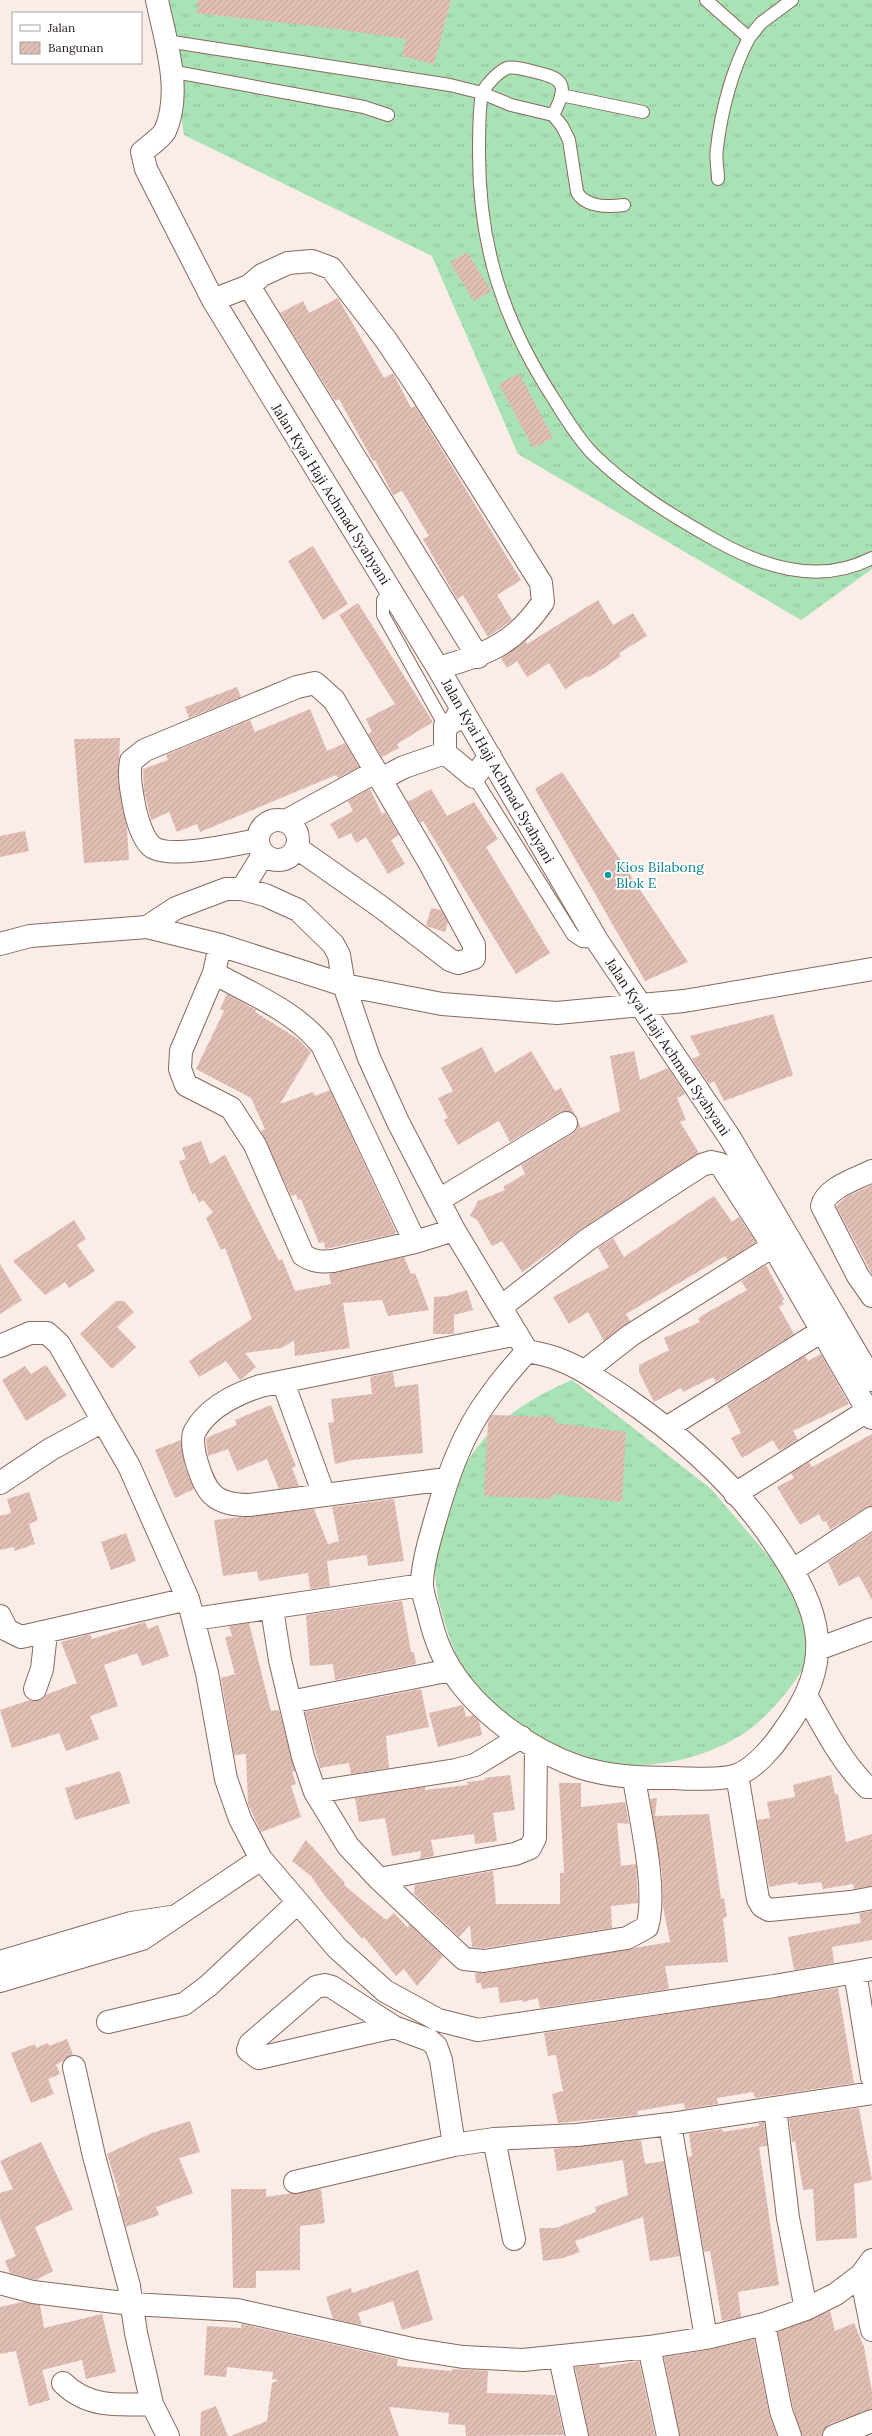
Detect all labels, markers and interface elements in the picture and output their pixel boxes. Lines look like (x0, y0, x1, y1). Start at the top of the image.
legend (12, 12, 142, 64)
text: Jalan (47, 20, 75, 35)
text: Bangunan (48, 40, 104, 55)
street label: Jalan Kyai Haji Achmad Syahyani (267, 399, 394, 588)
street label: Jalan Kyai Haji Achmad Syahyani (437, 675, 558, 867)
place label: Kios Bilabong Blok E (616, 858, 704, 892)
marker: Kios Bilabong Blok E (603, 870, 613, 880)
street label: Jalan Kyai Haji Achmad Syahyani (601, 954, 734, 1139)

